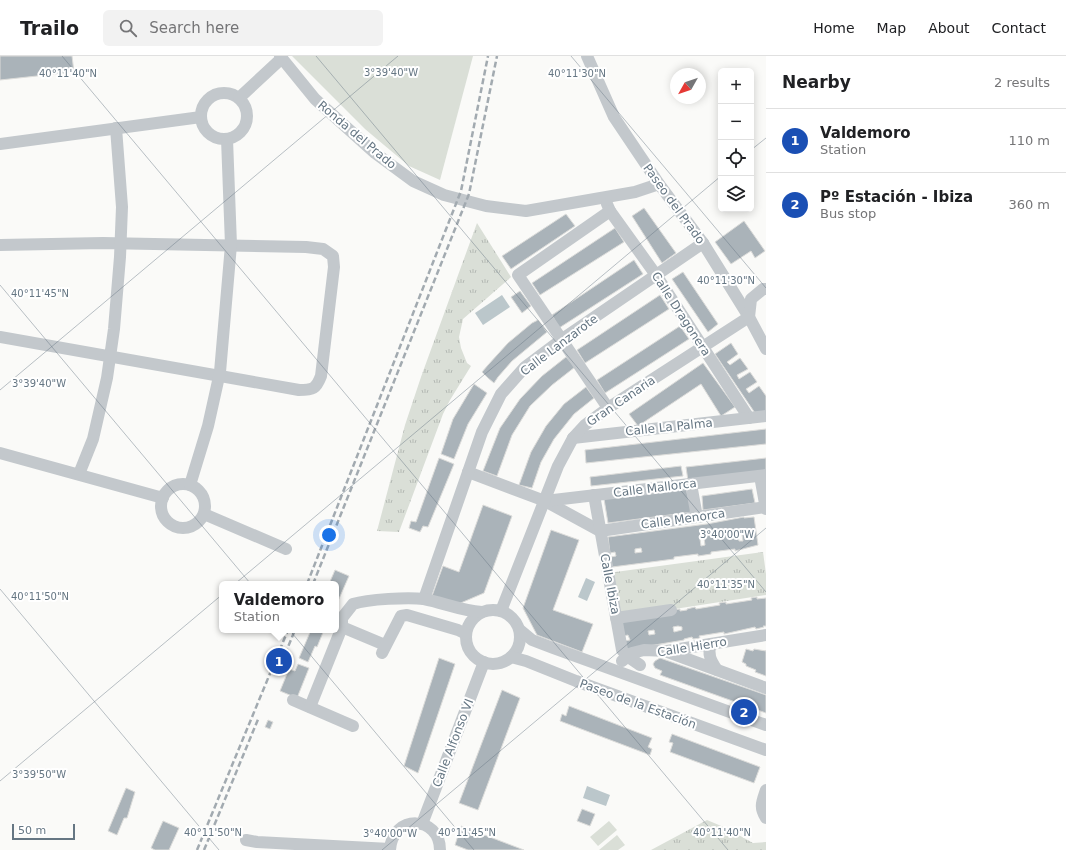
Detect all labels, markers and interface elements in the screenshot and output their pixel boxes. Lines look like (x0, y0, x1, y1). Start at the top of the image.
search box (103, 10, 383, 46)
text: Trailo (20, 17, 79, 39)
icon: search (117, 17, 139, 39)
text: Search here (149, 19, 239, 37)
text: Home (813, 20, 855, 36)
text: Map (877, 20, 906, 36)
text: About (928, 20, 970, 36)
text: Contact (992, 20, 1046, 36)
text: 3°39'40"W (364, 67, 418, 78)
text: 40°11'40"N (39, 68, 97, 79)
text: 40°11'30"N (548, 68, 606, 79)
north arrow (670, 68, 706, 104)
map controls (718, 68, 754, 212)
button: + (718, 68, 754, 104)
text: Nearby (782, 72, 851, 92)
text: 2 results (994, 75, 1050, 90)
street label: Ronda del Prado (315, 98, 399, 172)
button: − (718, 104, 754, 140)
text: Valdemoro (820, 124, 911, 142)
text: 1 (790, 133, 800, 148)
text: 110 m (1008, 133, 1050, 148)
button: locate (718, 140, 754, 176)
text: Station (820, 142, 866, 157)
street label: Paseo del Prado (640, 161, 708, 247)
button: layers (718, 176, 754, 212)
text: Pº Estación - Ibiza (820, 188, 973, 206)
text: 2 (790, 197, 800, 212)
text: 360 m (1008, 197, 1050, 212)
text: Bus stop (820, 206, 876, 221)
street label: Calle Dragonera (649, 269, 713, 359)
text: 40°11'30"N (697, 275, 755, 286)
text: 40°11'45"N (11, 288, 69, 299)
street label: Calle Lanzarote (518, 311, 600, 379)
street label: Gran Canaria (584, 373, 658, 429)
text: 3°39'40"W (12, 378, 66, 389)
street label: Calle La Palma (625, 415, 713, 439)
street label: Calle Mallorca (612, 476, 698, 500)
street label: Calle Menorca (640, 506, 726, 532)
your location (319, 525, 339, 545)
text: 3°40'00"W (700, 529, 754, 540)
street label: Calle Ibiza (597, 552, 623, 616)
text: 40°11'35"N (697, 579, 755, 590)
popup (219, 581, 339, 633)
text: 40°11'50"N (11, 591, 69, 602)
text: Valdemoro (234, 591, 324, 609)
text: Station (234, 609, 280, 624)
street label: Calle Hierro (656, 635, 728, 659)
pin: 1 (266, 646, 292, 676)
street label: Paseo de la Estación (578, 676, 698, 732)
street label: Calle Alfonso VI (430, 697, 476, 789)
pin: 2 (731, 697, 757, 727)
text: 3°39'50"W (12, 769, 66, 780)
scale bar (12, 822, 75, 841)
text: 50 m (18, 824, 46, 837)
text: 40°11'50"N (184, 827, 242, 838)
text: 40°11'45"N (438, 827, 496, 838)
text: 40°11'40"N (693, 827, 751, 838)
text: 3°40'00"W (363, 828, 417, 839)

